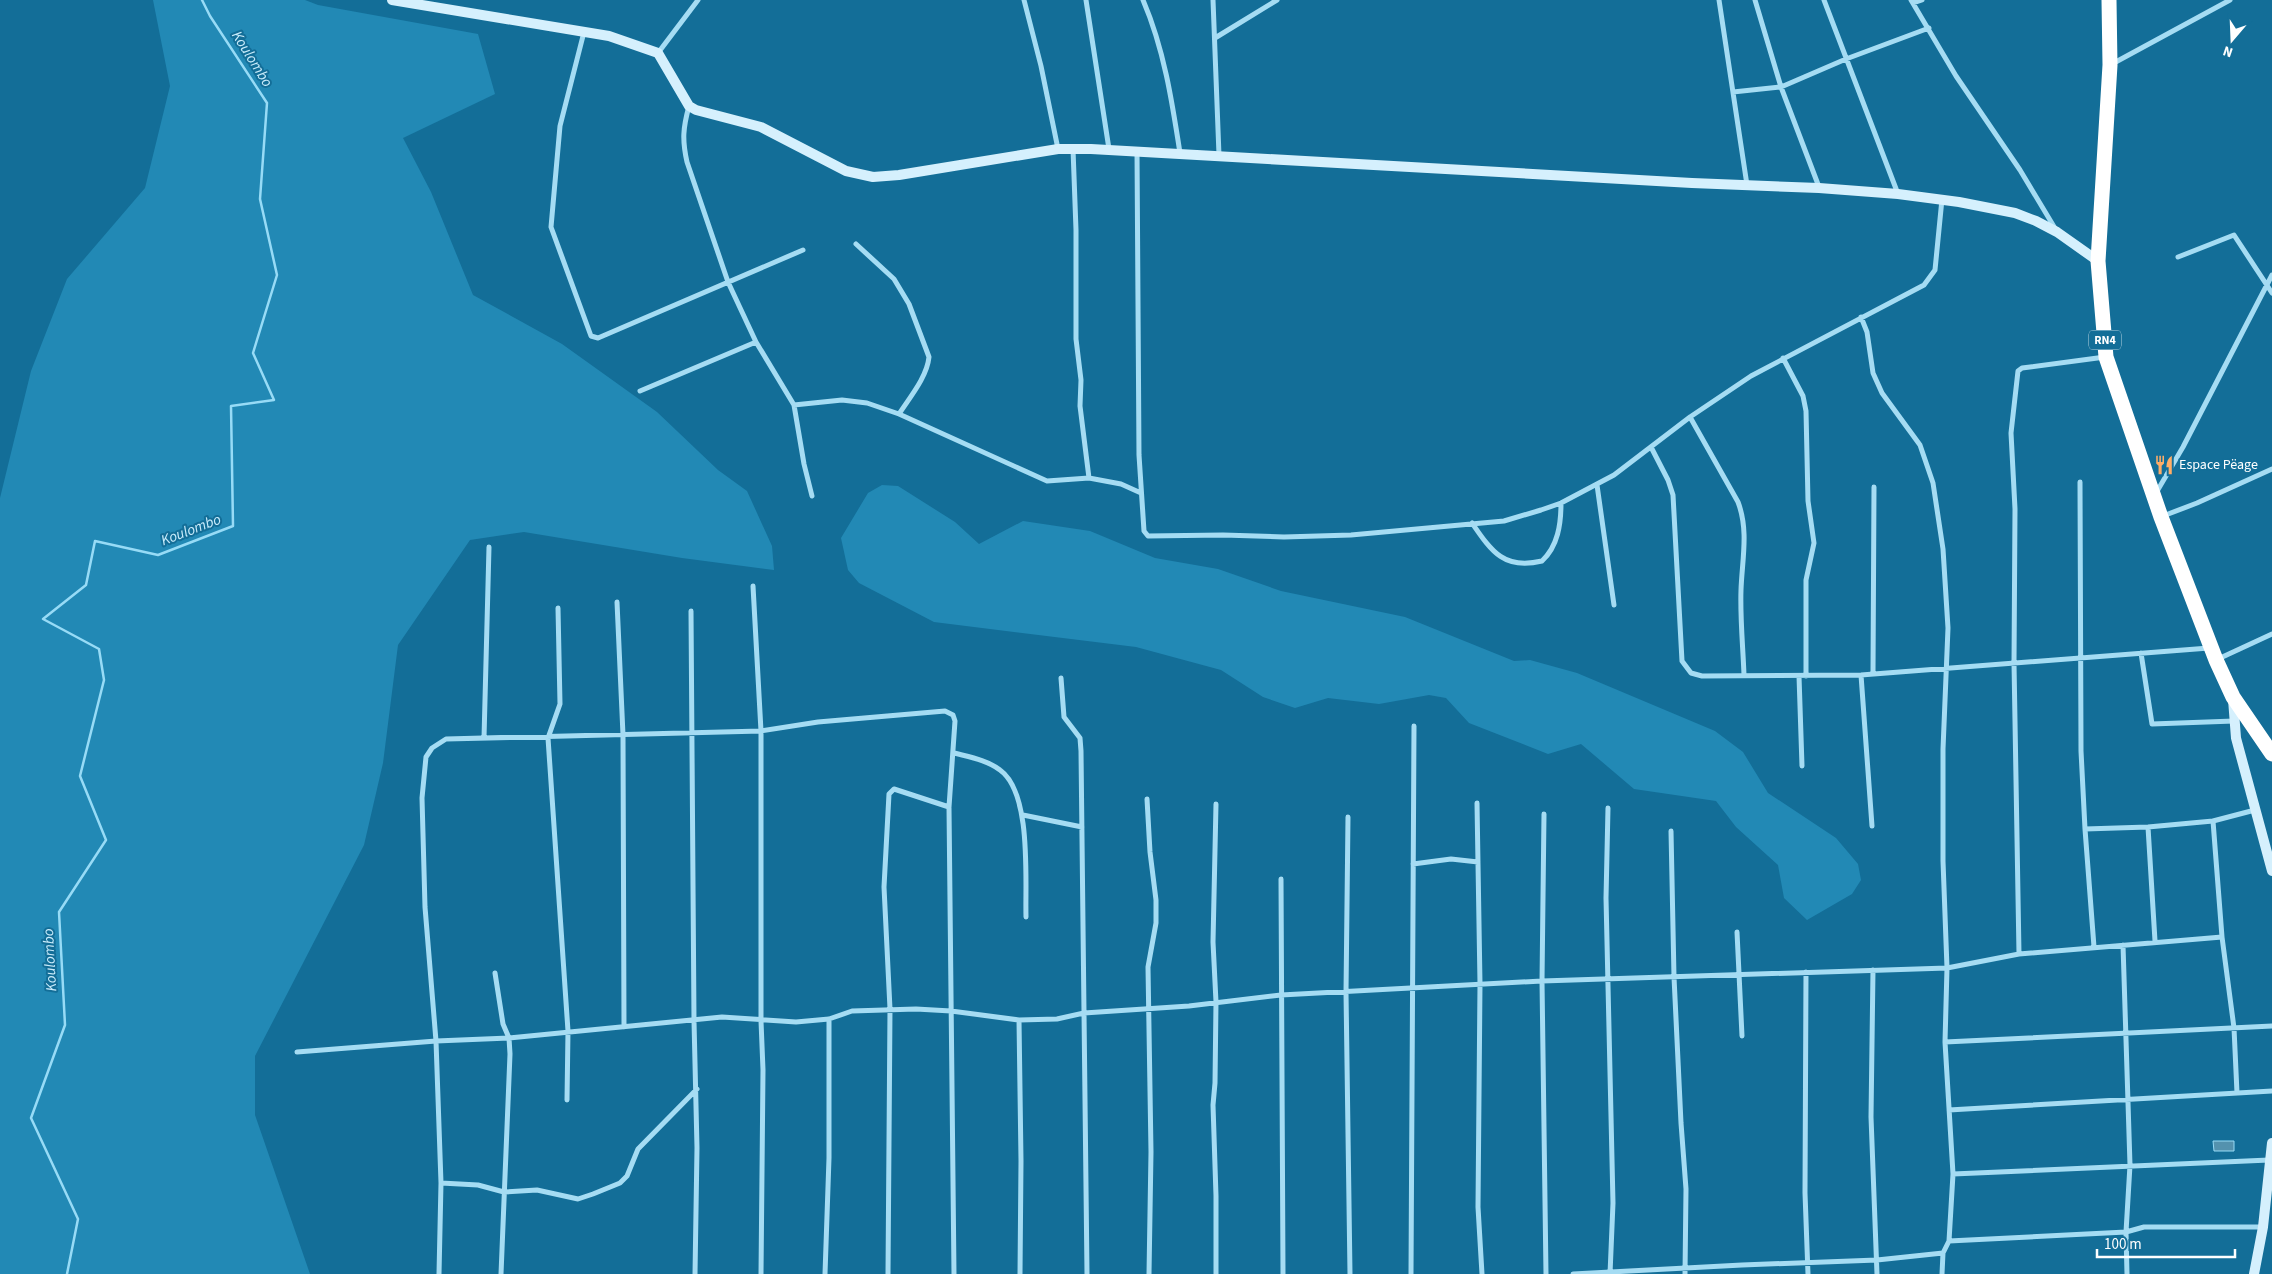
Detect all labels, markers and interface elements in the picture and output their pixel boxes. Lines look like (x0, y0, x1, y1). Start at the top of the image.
north arrow (2207, 15, 2257, 65)
water label: Koulombo (226, 27, 278, 91)
text: N (2220, 40, 2236, 62)
road number: RN4 (2089, 330, 2121, 350)
restaurant icon: Espace Pëage (2153, 454, 2175, 476)
place label: Espace Pëage (2179, 455, 2258, 475)
water label: Koulombo (158, 509, 224, 551)
water label: Koulombo (38, 928, 62, 992)
scale bar (2097, 1226, 2234, 1258)
text: 100 m (2104, 1234, 2142, 1255)

